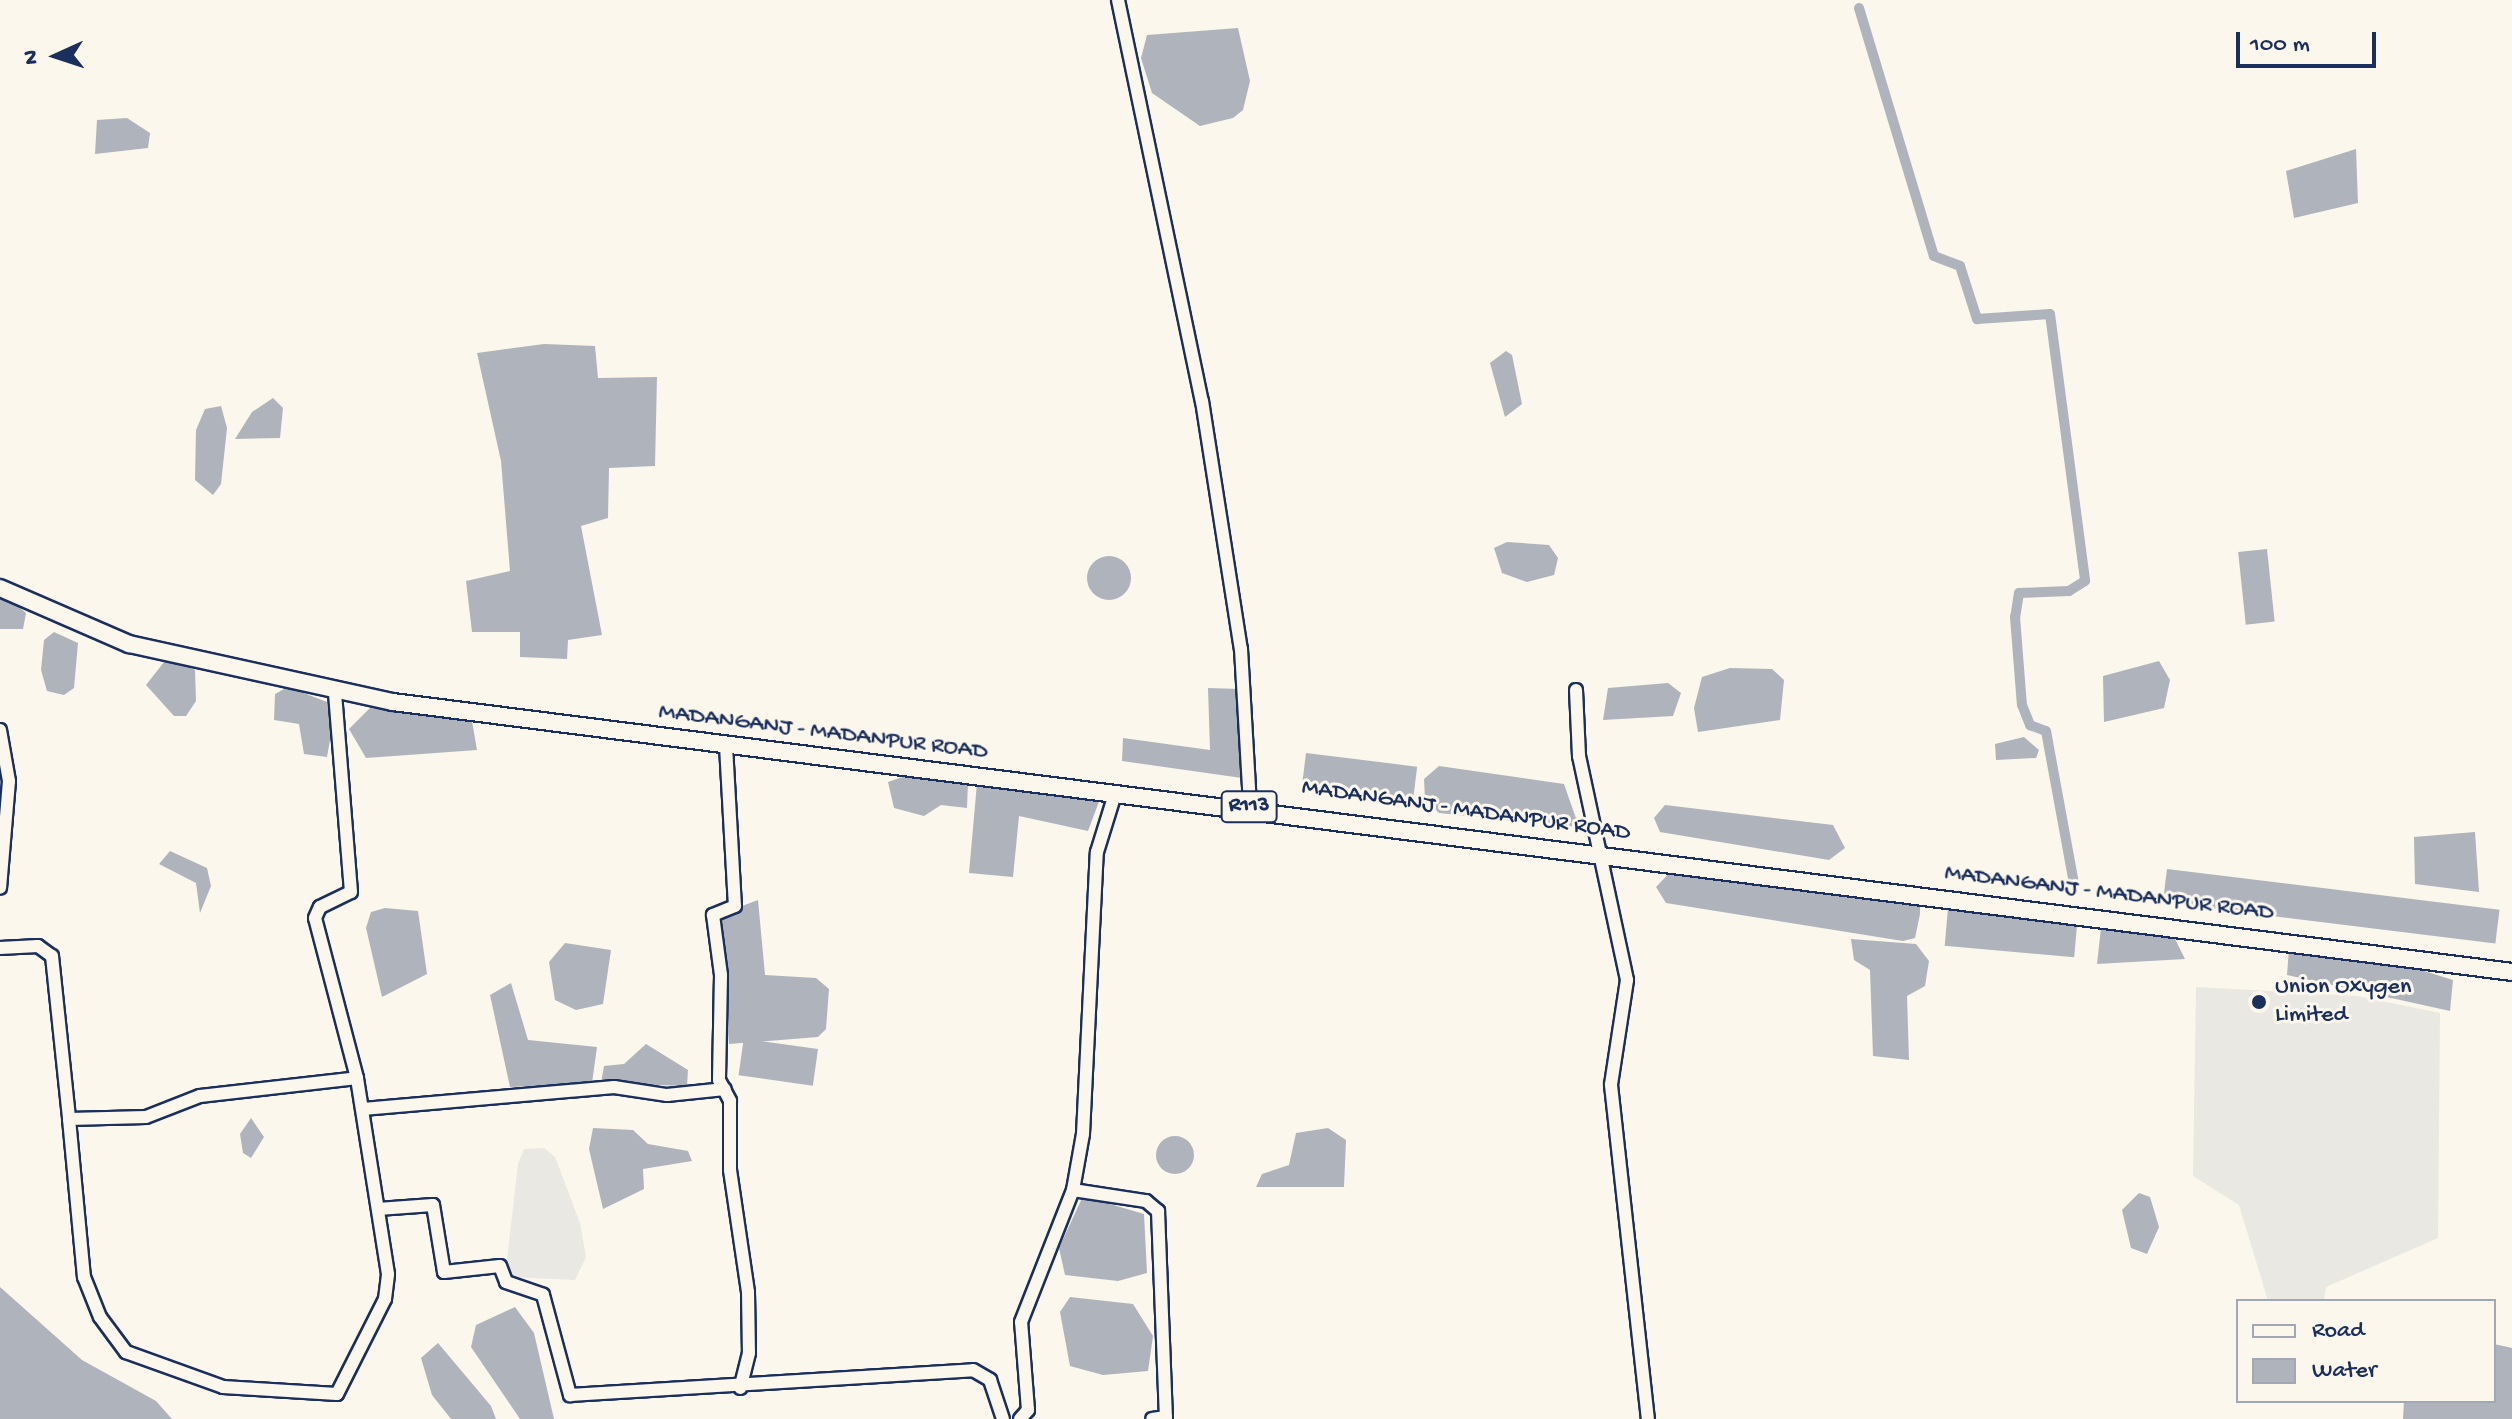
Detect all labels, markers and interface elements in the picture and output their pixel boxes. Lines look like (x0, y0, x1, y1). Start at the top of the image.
north arrow (16, 16, 96, 96)
scale bar (2240, 16, 2380, 66)
text: 100 m (2250, 31, 2310, 60)
text: N (19, 49, 45, 65)
street label: MADANGANJ - MADANPUR ROAD (657, 699, 989, 767)
street label: MADANGANJ - MADANPUR ROAD (1300, 774, 1632, 848)
road number: R113 (1219, 789, 1279, 825)
street label: MADANGANJ - MADANPUR ROAD (1943, 860, 2275, 928)
place label: Union Oxygen Limited (2275, 974, 2411, 1030)
marker: Union Oxygen Limited (2250, 993, 2268, 1011)
legend (2236, 1299, 2496, 1403)
text: Road (2312, 1317, 2364, 1346)
text: Water (2312, 1357, 2376, 1386)

